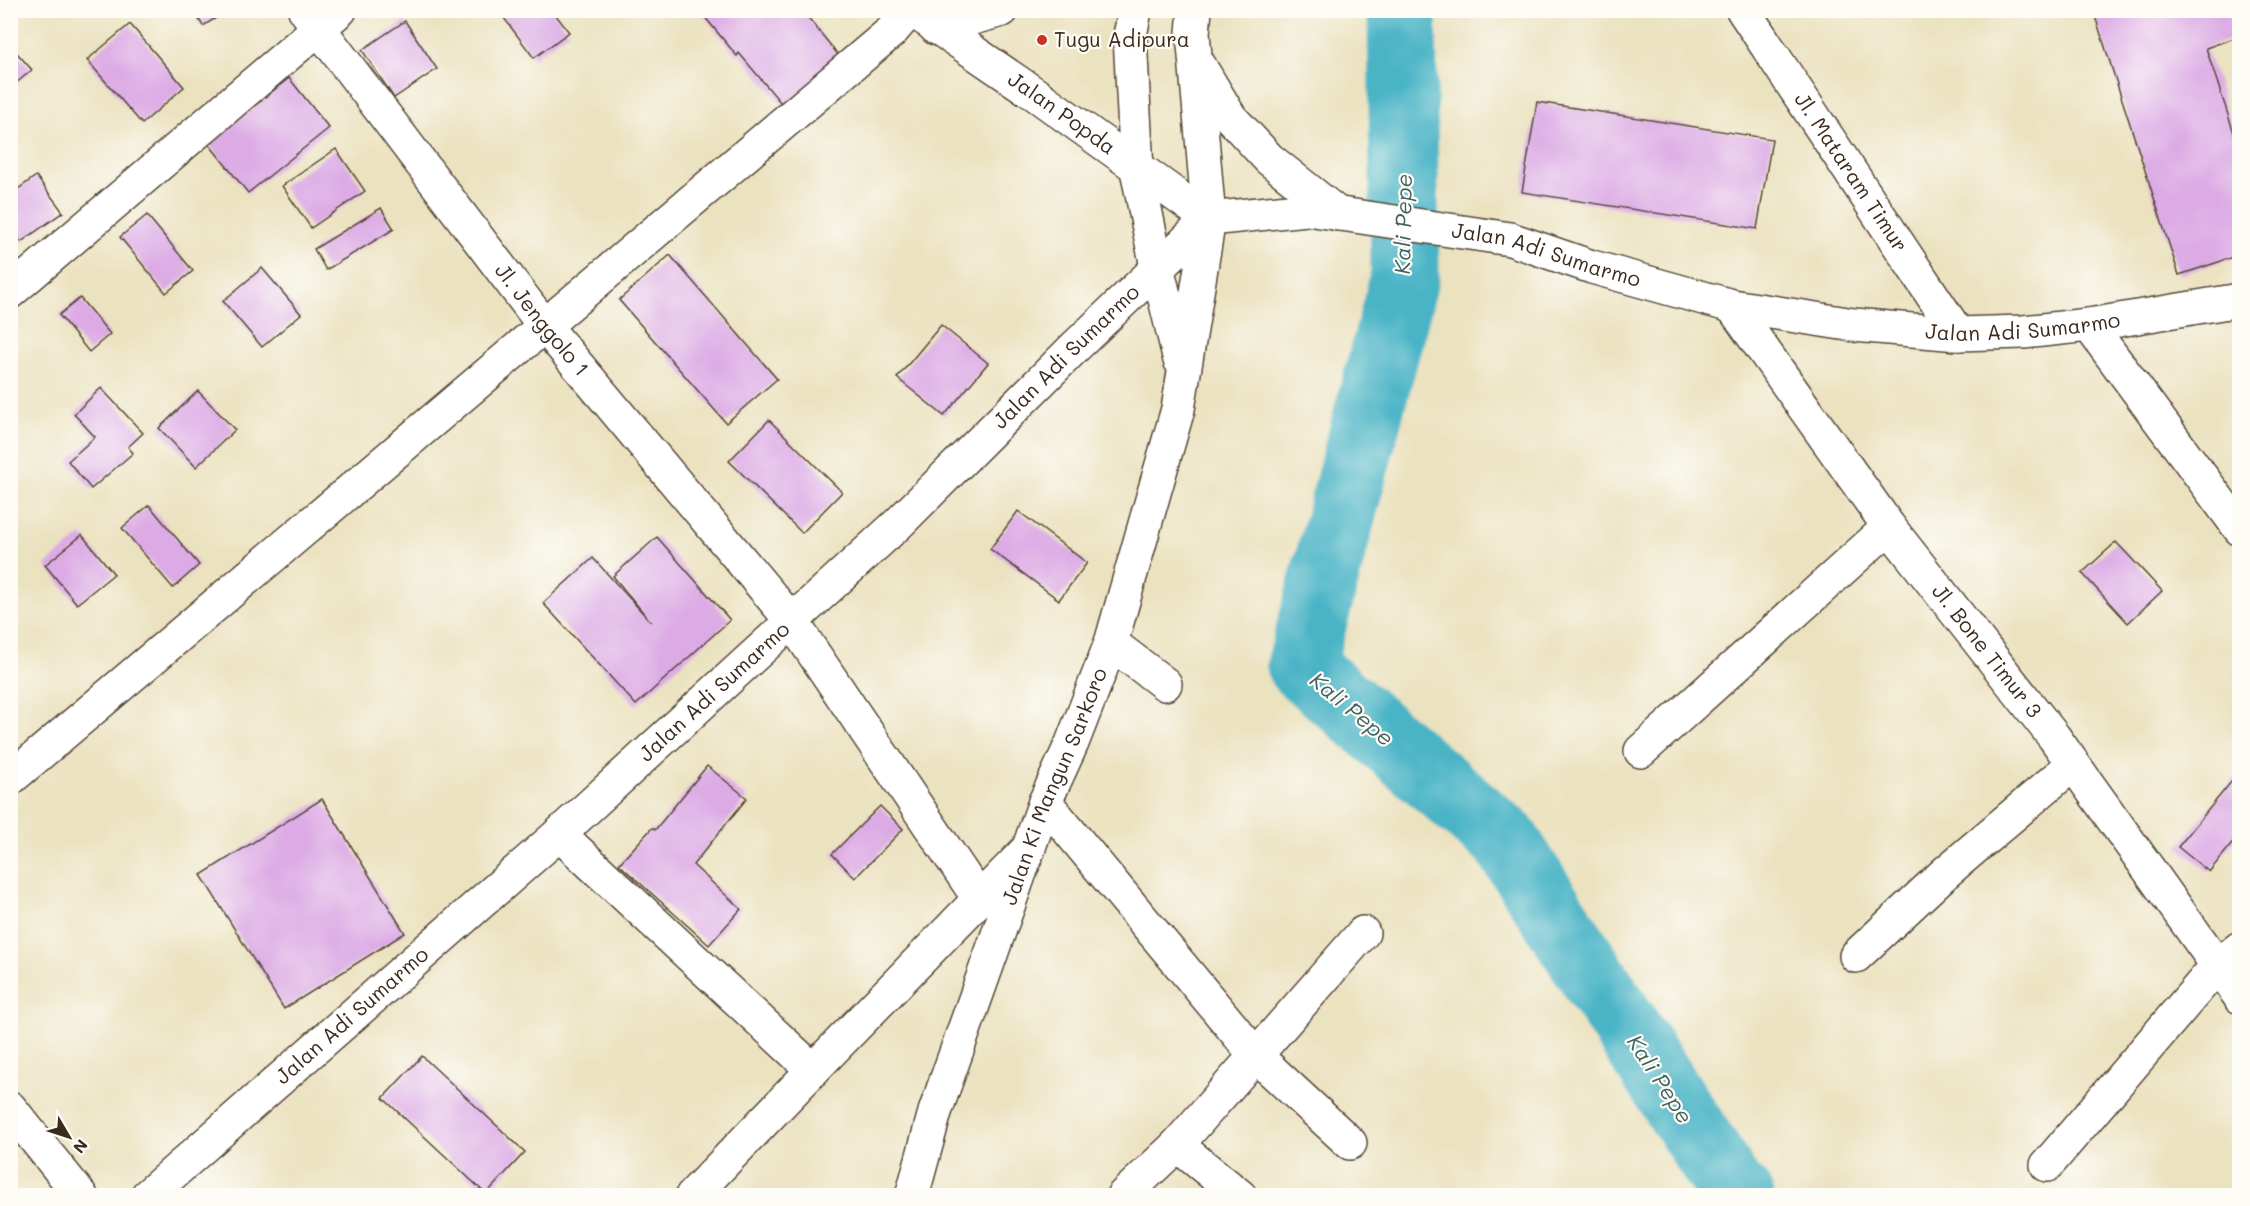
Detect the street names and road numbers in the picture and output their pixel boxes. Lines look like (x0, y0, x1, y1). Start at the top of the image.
street label: Jalan Popda (1003, 65, 1122, 160)
street label: Jl. Mataram Timur (1789, 87, 1915, 257)
street label: Jalan Adi Sumarmo (1450, 216, 1644, 292)
street label: Jl. Jenggolo 1 (490, 257, 596, 381)
street label: Jalan Adi Sumarmo (986, 278, 1144, 434)
street label: Jalan Adi Sumarmo (1924, 305, 2122, 346)
street label: Jl. Bone Timur 3 (1927, 578, 2049, 723)
street label: Jalan Adi Sumarmo (632, 615, 795, 767)
street label: Jalan Ki Mangun Sarkoro (995, 663, 1112, 908)
street label: Jalan Adi Sumarmo (269, 940, 433, 1089)

